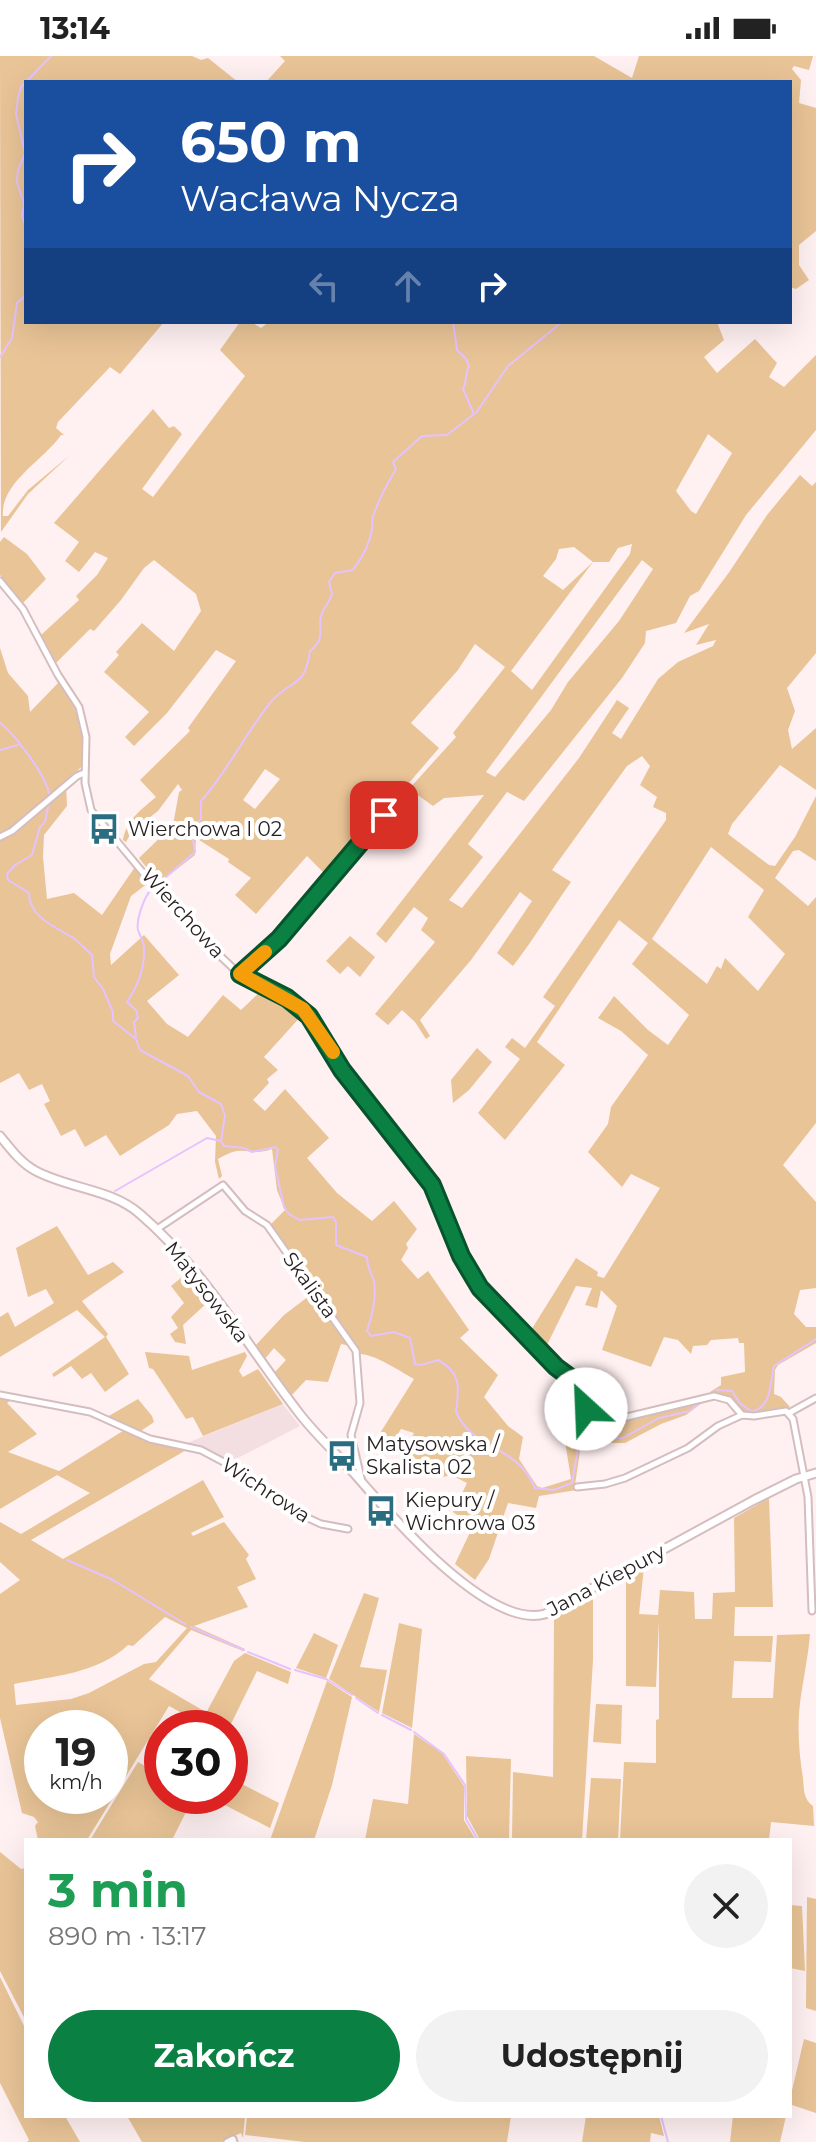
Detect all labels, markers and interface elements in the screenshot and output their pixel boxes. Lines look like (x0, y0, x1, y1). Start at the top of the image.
text: 13:14 (40, 10, 110, 47)
text: 650 m (180, 108, 362, 176)
icon: right (48, 112, 152, 216)
text: Wacława Nycza (180, 176, 460, 220)
icon: left (302, 264, 346, 308)
icon: ahead (386, 264, 430, 308)
icon: right (470, 264, 514, 308)
pin (350, 781, 418, 849)
icon: arrive (362, 793, 406, 837)
bus stop icon: Wierchowa I 02 (87, 812, 121, 846)
place label: Wierchowa I 02 (128, 817, 282, 841)
street label: Wierchowa (136, 863, 230, 963)
street label: Matysowska (160, 1237, 254, 1347)
street label: Skalista (278, 1247, 342, 1323)
position arrow (544, 1367, 628, 1451)
place label: Matysowska / Skalista 02 (366, 1432, 501, 1479)
bus stop icon: Matysowska / Skalista 02 (325, 1439, 359, 1473)
street label: Wichrowa (217, 1452, 315, 1528)
place label: Kiepury / Wichrowa 03 (405, 1488, 535, 1535)
bus stop icon: Kiepury / Wichrowa 03 (364, 1494, 398, 1528)
street label: Jana Kiepury (542, 1539, 669, 1622)
speed limit sign: 30 (144, 1710, 248, 1814)
text: 19 (55, 1727, 97, 1776)
text: km/h (49, 1770, 103, 1794)
text: 3 min (48, 1861, 188, 1919)
button: close (684, 1864, 768, 1948)
text: 890 m · 13:17 (48, 1920, 206, 1952)
button: Zakończ (48, 2010, 400, 2102)
button: Udostępnij (416, 2010, 768, 2102)

